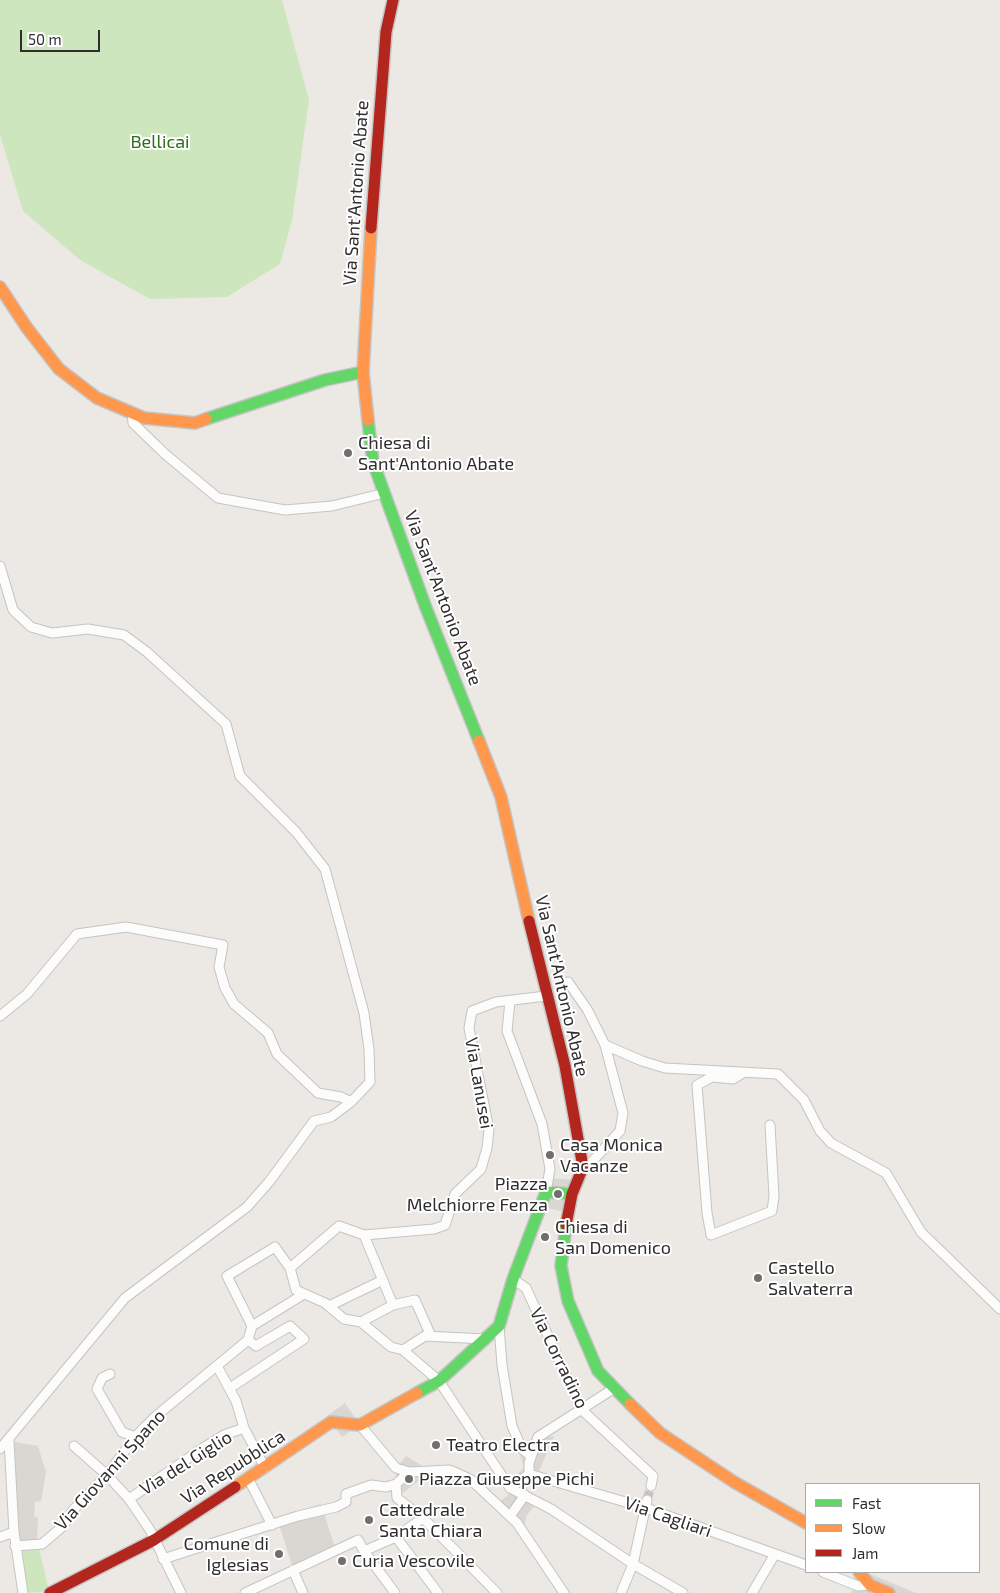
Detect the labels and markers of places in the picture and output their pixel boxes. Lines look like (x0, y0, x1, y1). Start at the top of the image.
place label: Chiesa di Sant'Antonio Abate (358, 432, 514, 474)
marker: Chiesa di Sant'Antonio Abate (342, 447, 354, 459)
place label: Casa Monica Vacanze (560, 1134, 663, 1176)
marker: Casa Monica Vacanze (544, 1149, 556, 1161)
place label: Piazza Melchiorre Fenza (407, 1173, 548, 1216)
marker: Piazza Melchiorre Fenza (552, 1188, 564, 1200)
place label: Chiesa di San Domenico (555, 1216, 671, 1258)
marker: Chiesa di San Domenico (539, 1231, 551, 1243)
place label: Castello Salvaterra (768, 1257, 853, 1300)
marker: Castello Salvaterra (752, 1272, 764, 1284)
place label: Teatro Electra (446, 1434, 560, 1456)
marker: Teatro Electra (430, 1439, 442, 1451)
place label: Piazza Giuseppe Pichi (419, 1468, 594, 1490)
marker: Piazza Giuseppe Pichi (403, 1473, 415, 1485)
place label: Cattedrale Santa Chiara (379, 1499, 482, 1542)
marker: Cattedrale Santa Chiara (363, 1514, 375, 1526)
place label: Comune di Iglesias (184, 1533, 269, 1576)
marker: Comune di Iglesias (273, 1548, 285, 1560)
place label: Curia Vescovile (352, 1550, 475, 1572)
marker: Curia Vescovile (336, 1555, 348, 1567)

